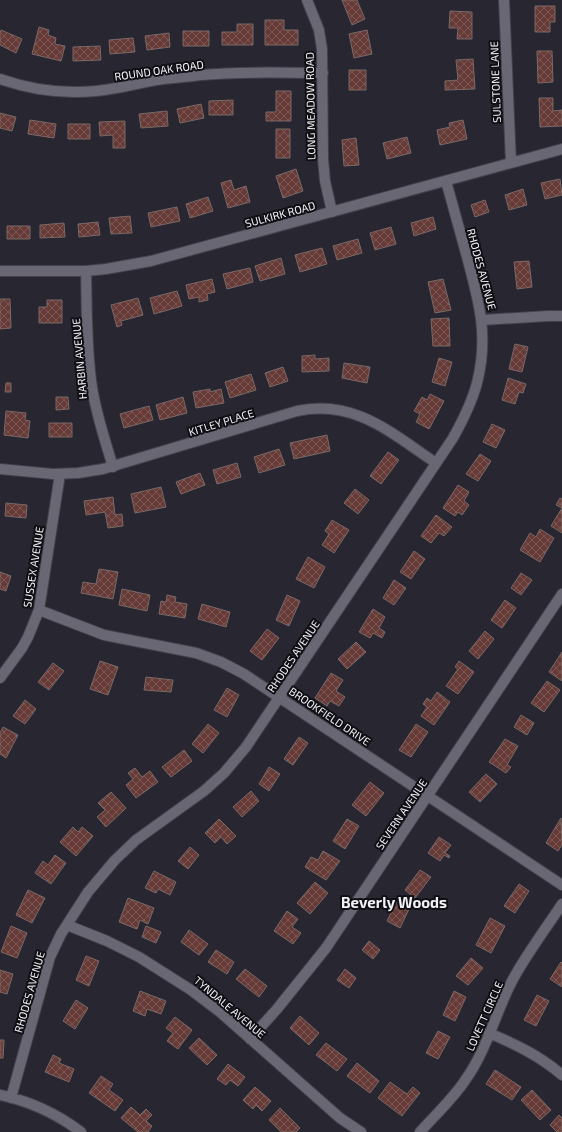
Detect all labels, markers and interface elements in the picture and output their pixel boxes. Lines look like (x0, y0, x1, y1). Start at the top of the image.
street label: SULSTONE LANE (487, 41, 503, 123)
street label: LONG MEADOW ROAD (303, 52, 317, 160)
street label: ROUND OAK ROAD (113, 57, 205, 83)
street label: SULKIRK ROAD (243, 198, 317, 230)
street label: RHODES AVENUE (465, 227, 499, 311)
street label: HARBIN AVENUE (69, 318, 89, 400)
street label: KITLEY PLACE (187, 406, 255, 438)
street label: SUSSEX AVENUE (20, 526, 46, 608)
street label: RHODES AVENUE (264, 618, 322, 694)
street label: BROOKFIELD DRIVE (287, 684, 373, 748)
street label: SEVERN AVENUE (373, 776, 429, 852)
district label: Beverly Woods (341, 893, 447, 912)
street label: RHODES AVENUE (11, 950, 47, 1034)
street label: TYNDALE AVENUE (192, 973, 268, 1041)
street label: LOVETT CIRCLE (463, 979, 505, 1053)

